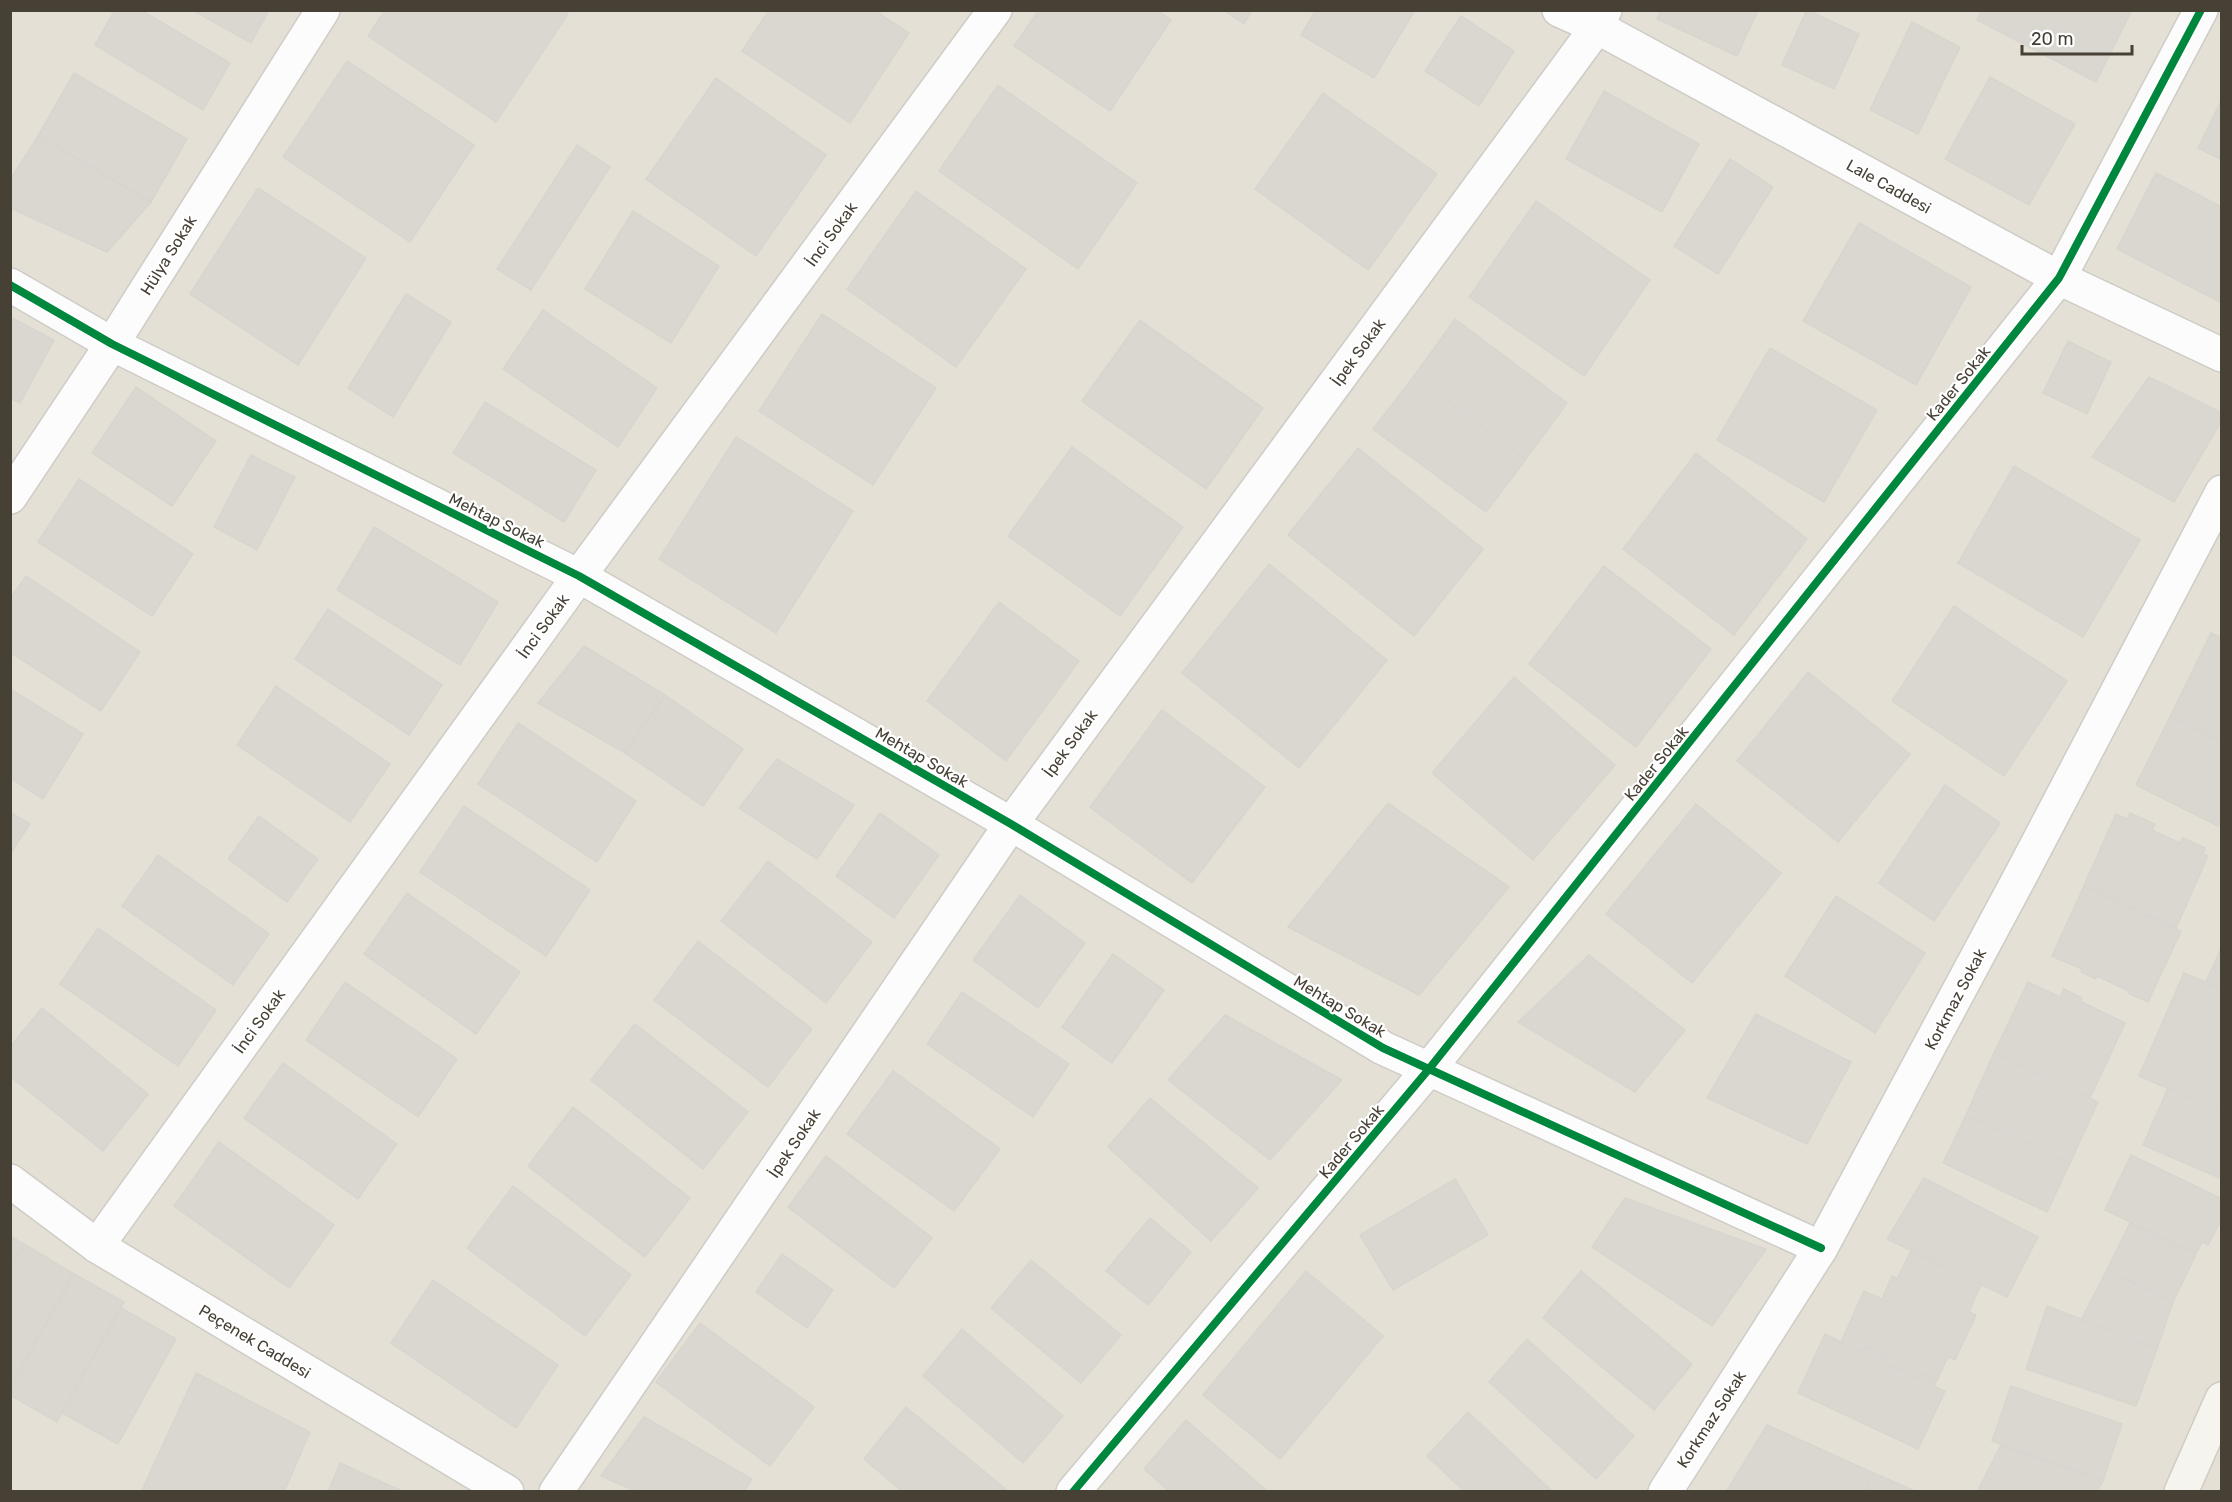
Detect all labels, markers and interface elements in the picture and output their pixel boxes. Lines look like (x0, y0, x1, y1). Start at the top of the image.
scale bar (2022, 18, 2132, 56)
text: 20 m (2031, 28, 2073, 50)
street label: Lale Caddesi (1843, 155, 1935, 218)
street label: İnci Sokak (802, 198, 862, 270)
street label: Hülya Sokak (136, 211, 201, 299)
street label: İpek Sokak (1327, 314, 1390, 390)
street label: Kader Sokak (1922, 341, 1995, 425)
street label: Mehtap Sokak (446, 489, 548, 552)
street label: İnci Sokak (514, 590, 574, 662)
street label: İpek Sokak (1039, 705, 1102, 781)
street label: Kader Sokak (1620, 721, 1693, 805)
street label: Mehtap Sokak (872, 723, 972, 792)
street label: Korkmaz Sokak (1921, 945, 1990, 1053)
street label: Mehtap Sokak (1290, 971, 1390, 1042)
street label: İnci Sokak (230, 985, 290, 1057)
street label: Kader Sokak (1315, 1100, 1388, 1182)
street label: İpek Sokak (764, 1105, 825, 1181)
street label: Peçenek Caddesi (195, 1301, 314, 1382)
street label: Korkmaz Sokak (1673, 1366, 1750, 1471)

